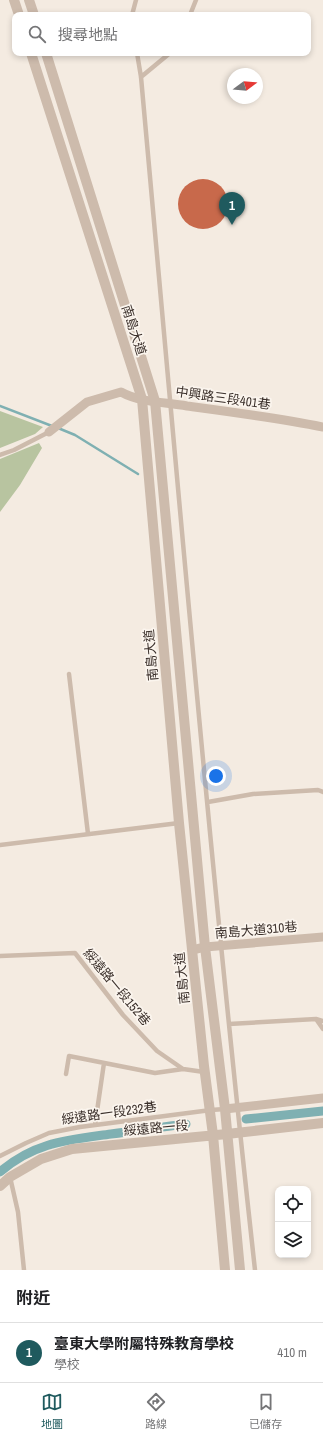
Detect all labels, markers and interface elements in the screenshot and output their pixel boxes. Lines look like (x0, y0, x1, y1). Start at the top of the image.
search box (12, 12, 311, 56)
icon: search (26, 23, 48, 45)
text: 搜尋地點 (58, 24, 118, 45)
north arrow (227, 68, 263, 104)
pin: 1 (219, 192, 245, 225)
street label: 南島大道 (118, 303, 150, 357)
street label: 中興路三段401巷 (174, 383, 272, 413)
street label: 南島大道 (140, 628, 162, 682)
your location (206, 766, 226, 786)
street label: 南島大道310巷 (214, 918, 298, 942)
street label: 綏遠路一段152巷 (80, 945, 154, 1029)
street label: 南島大道 (171, 951, 193, 1005)
street label: 綏遠路一段232巷 (60, 1099, 158, 1127)
street label: 綏遠路一段 (123, 1117, 189, 1139)
map controls (275, 1186, 311, 1258)
button: locate (275, 1186, 311, 1222)
button: layers (275, 1222, 311, 1258)
text: 附近 (16, 1286, 50, 1309)
text: 臺東大學附屬特殊教育學校 (54, 1333, 234, 1354)
text: 1 (26, 1344, 32, 1361)
text: 410 m (277, 1344, 307, 1361)
text: 學校 (54, 1356, 80, 1373)
tab: 地圖 (41, 1391, 63, 1431)
tab: 路線 (145, 1391, 167, 1431)
tab: 已儲存 (249, 1391, 282, 1431)

